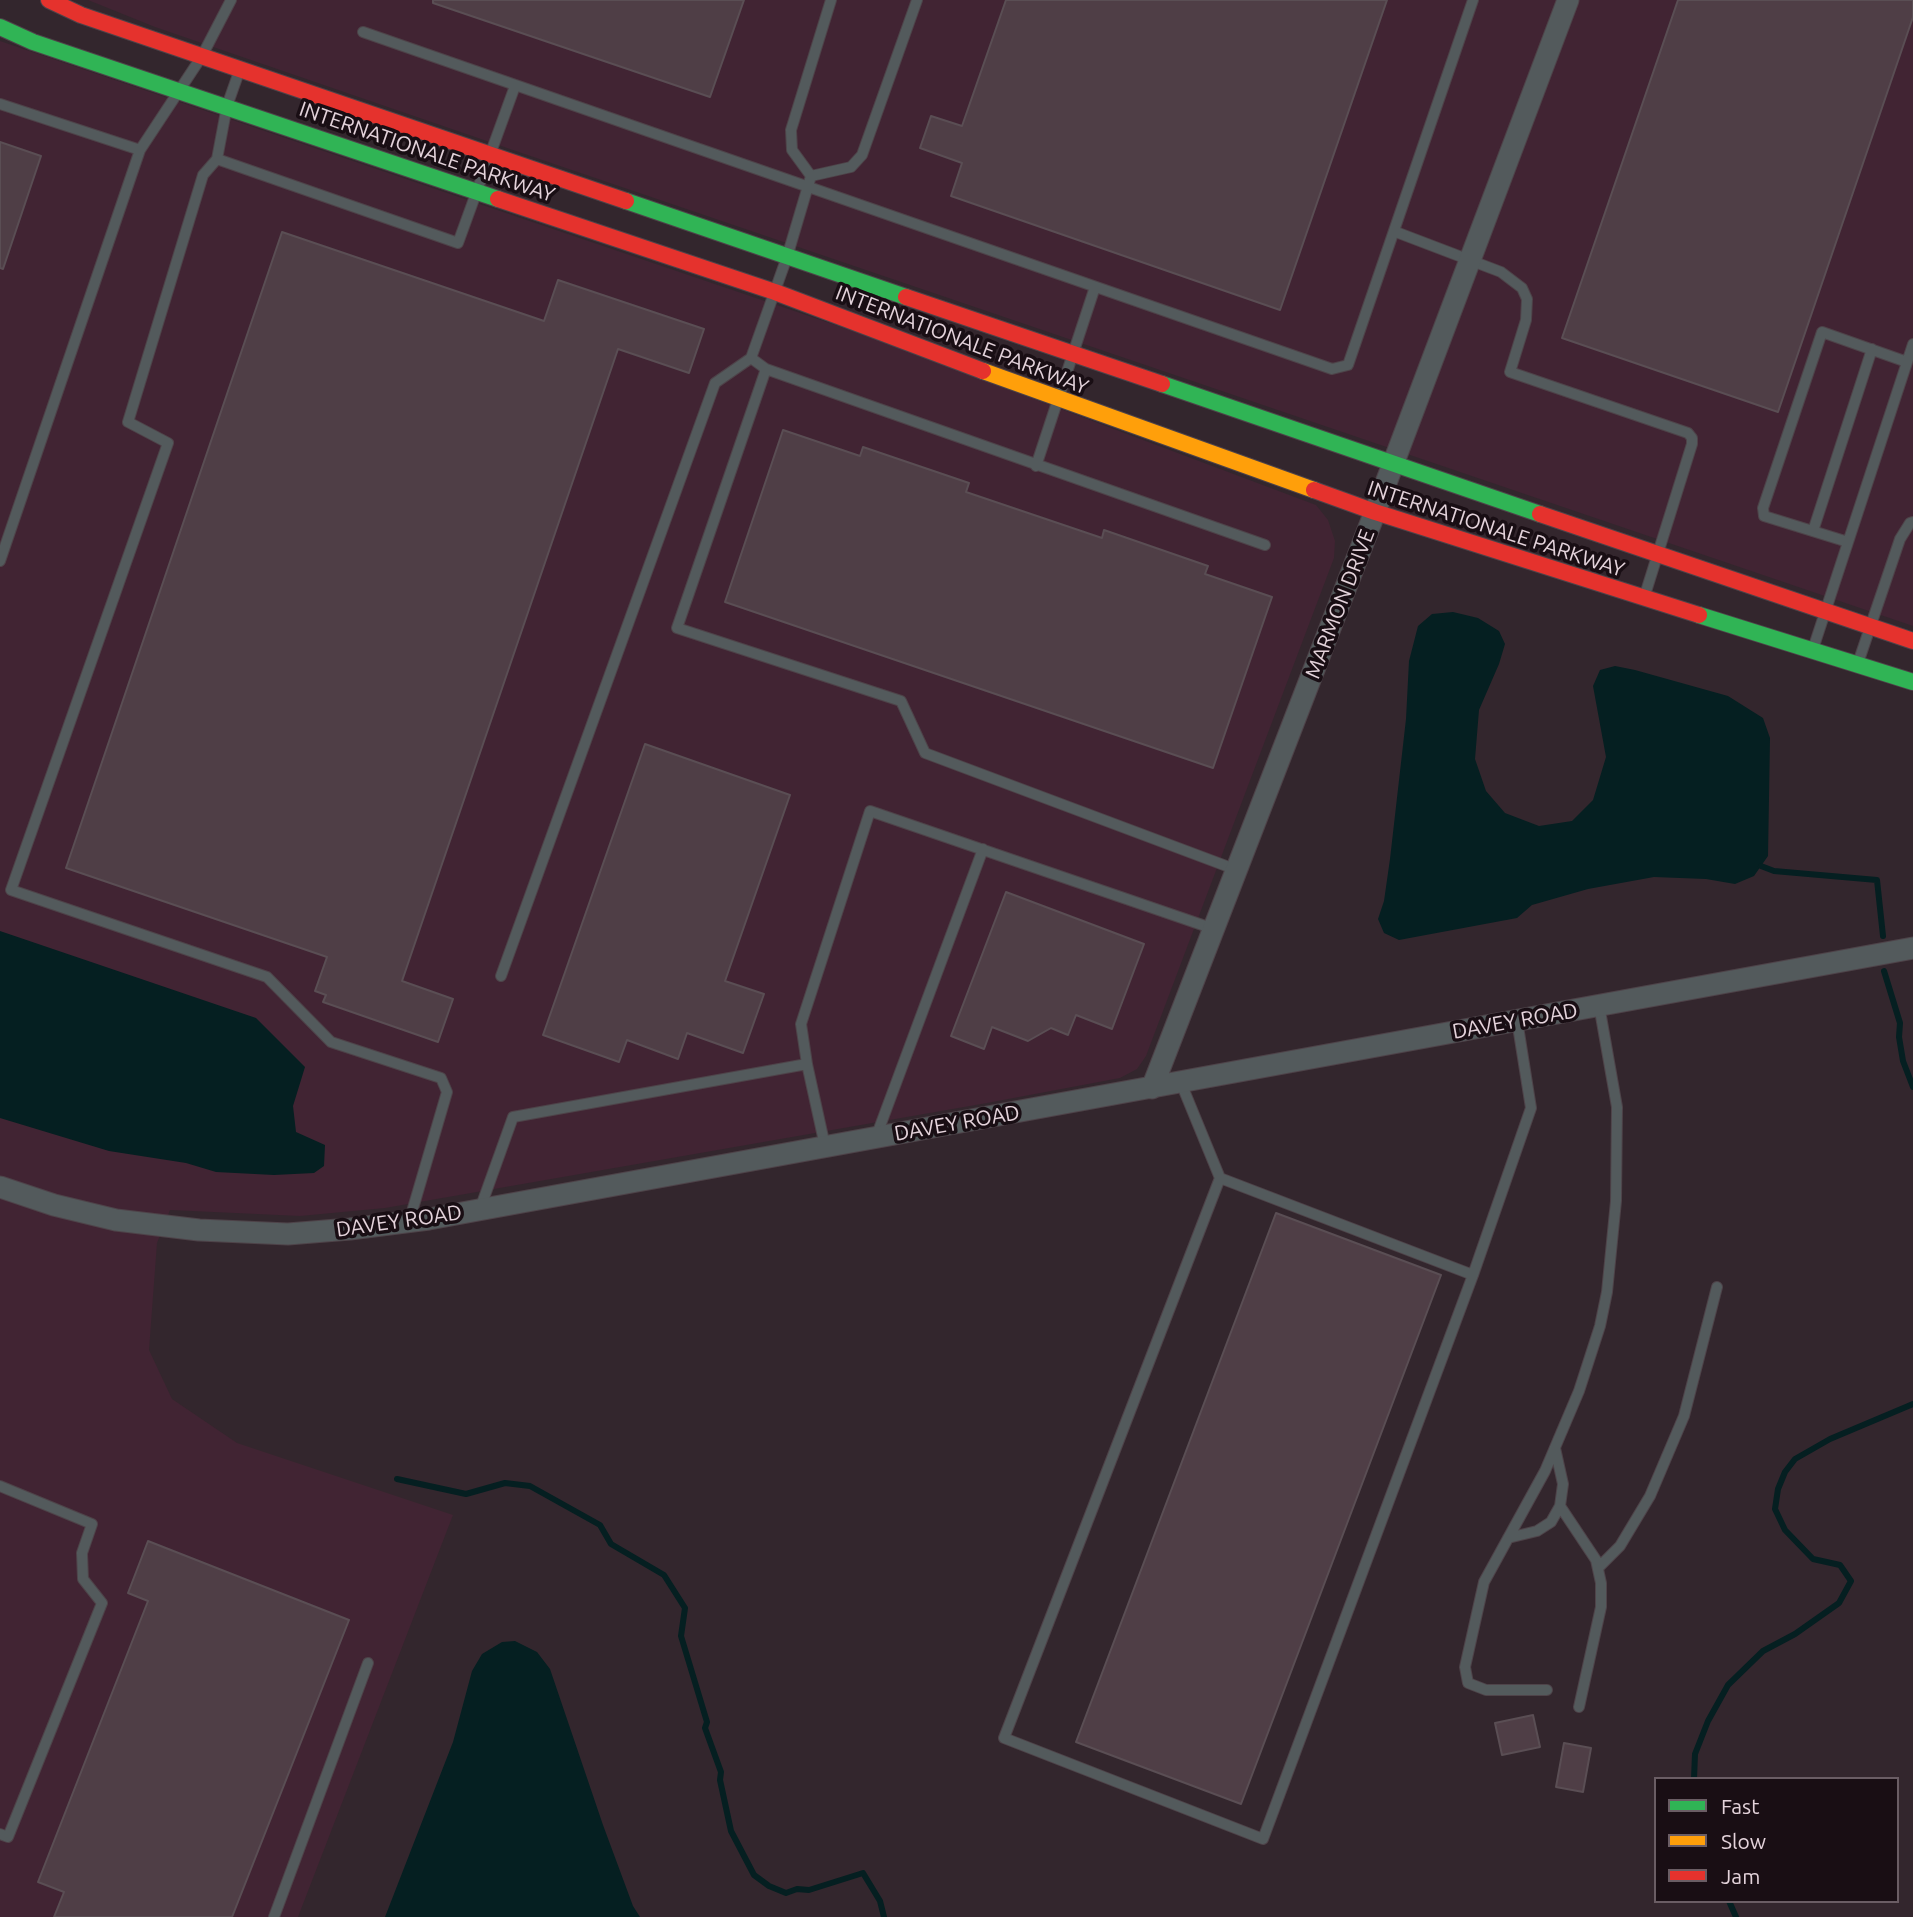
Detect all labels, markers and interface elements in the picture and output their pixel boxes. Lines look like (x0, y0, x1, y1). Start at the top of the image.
street label: INTERNATIONALE PARKWAY (296, 96, 558, 208)
street label: INTERNATIONALE PARKWAY (832, 280, 1092, 400)
street label: INTERNATIONALE PARKWAY (1364, 476, 1628, 582)
street label: MARMON DRIVE (1300, 526, 1380, 682)
street label: DAVEY ROAD (1450, 998, 1580, 1044)
street label: DAVEY ROAD (892, 1100, 1022, 1146)
street label: DAVEY ROAD (334, 1200, 464, 1242)
legend (1654, 1777, 1899, 1903)
text: Fast (1721, 1794, 1759, 1818)
text: Slow (1721, 1829, 1766, 1853)
text: Jam (1721, 1864, 1760, 1888)

